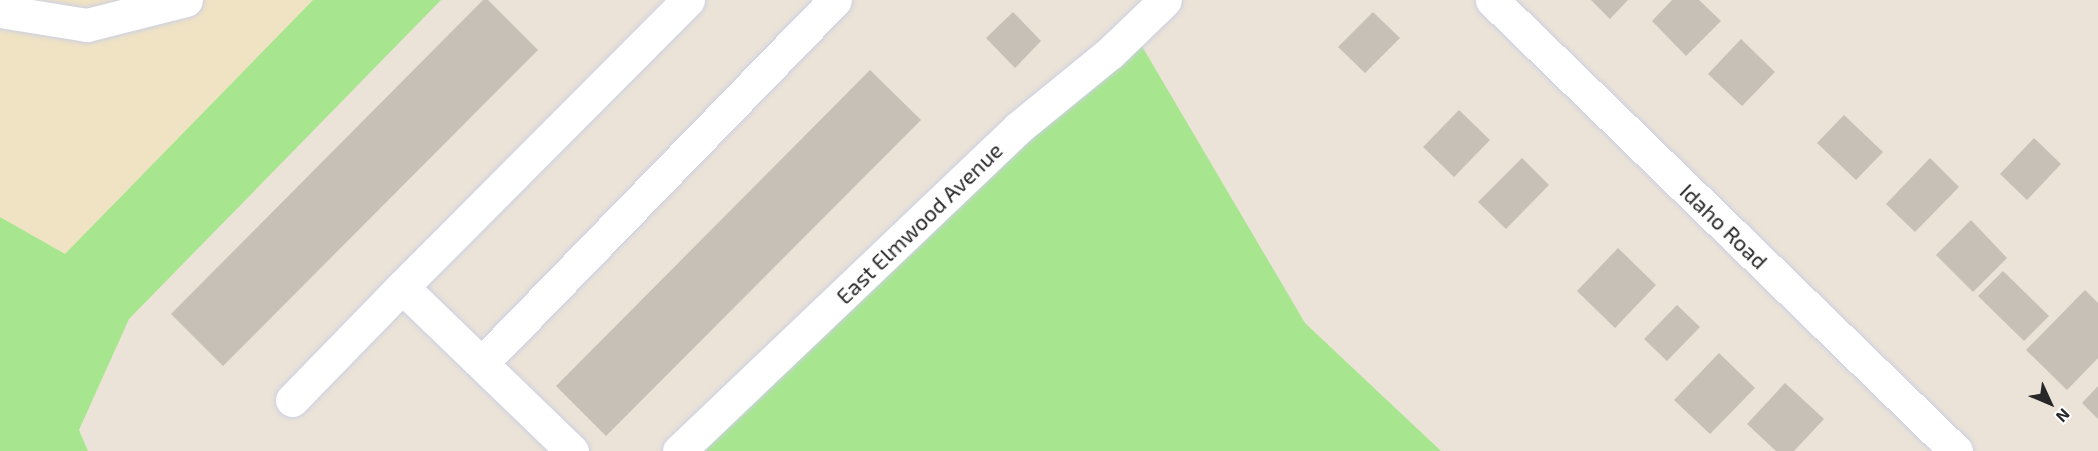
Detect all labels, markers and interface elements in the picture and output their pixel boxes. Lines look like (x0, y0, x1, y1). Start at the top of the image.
street label: East Elmwood Avenue (830, 137, 1008, 309)
street label: Idaho Road (1675, 178, 1773, 274)
north arrow (2020, 373, 2080, 433)
text: N (2052, 405, 2074, 427)

